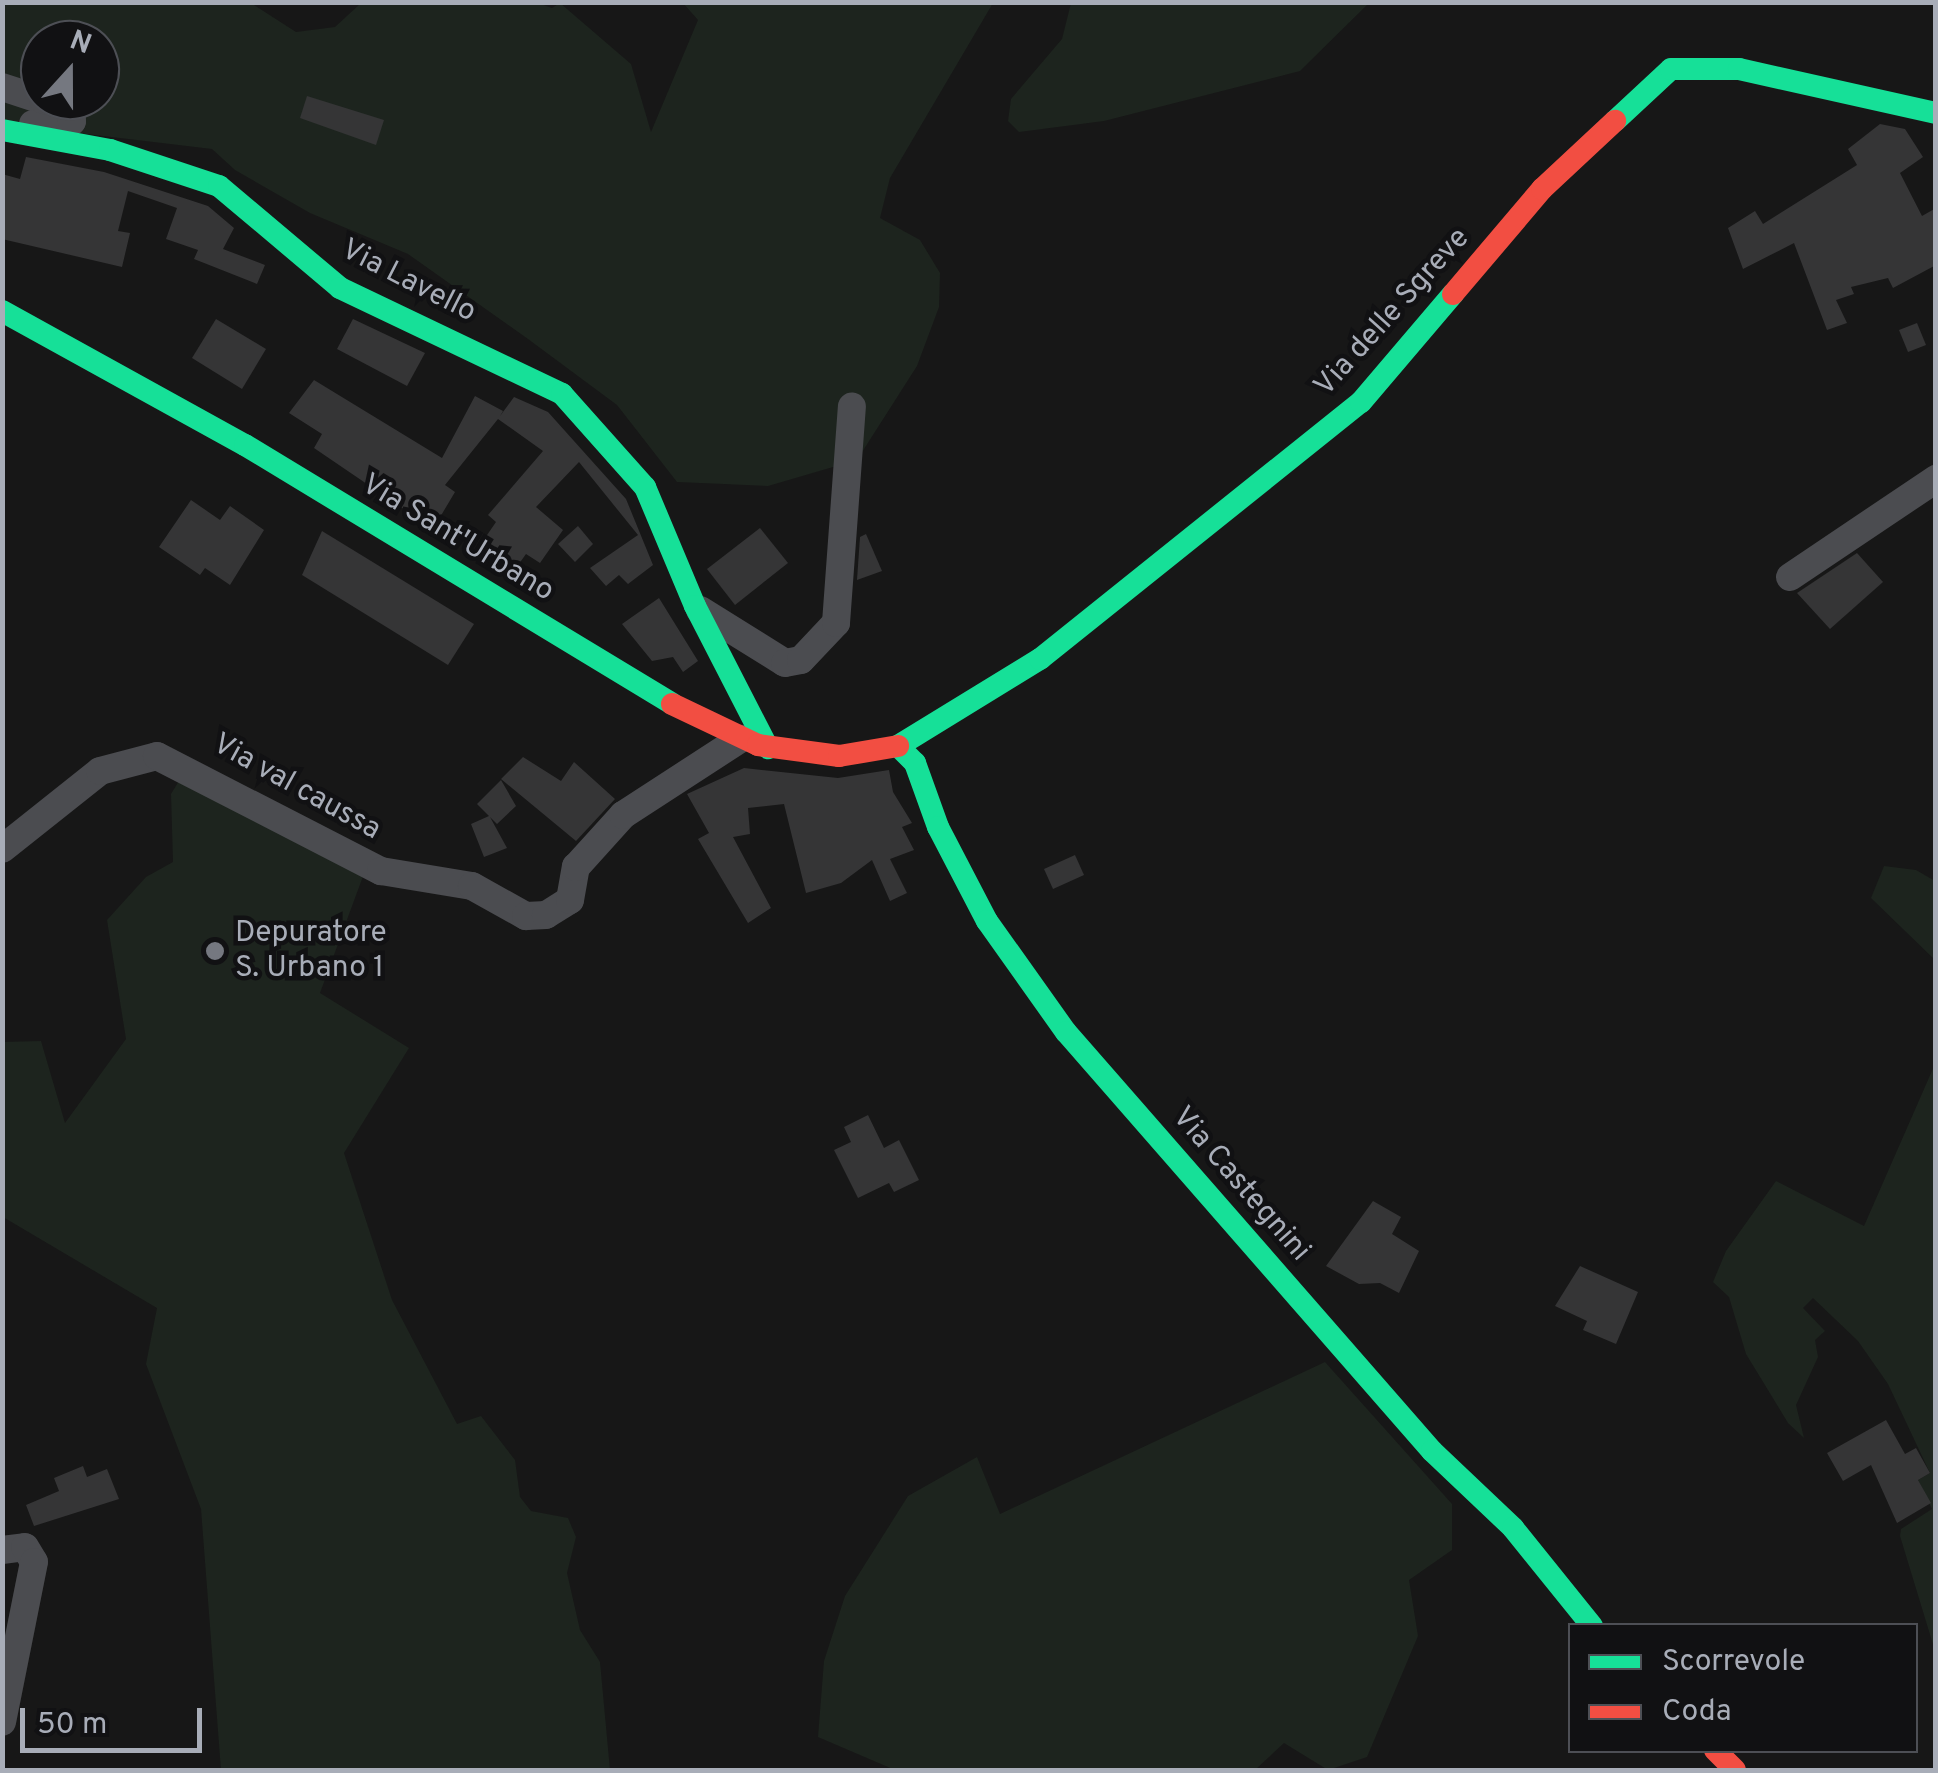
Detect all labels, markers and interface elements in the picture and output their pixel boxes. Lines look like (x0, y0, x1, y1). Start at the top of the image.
north arrow (20, 20, 120, 120)
text: N (64, 23, 96, 64)
street label: Via delle Sgreve (1308, 221, 1478, 405)
street label: Via Lavello (335, 233, 481, 331)
street label: Via Sant'Urbano (354, 467, 560, 611)
street label: Via val caussa (206, 727, 386, 849)
place label: Depuratore S. Urbano 1 (235, 916, 387, 986)
marker: Depuratore S. Urbano 1 (204, 940, 226, 962)
street label: Via Castegnini (1163, 1100, 1317, 1270)
legend (1568, 1623, 1918, 1753)
text: Scorrevole (1662, 1644, 1805, 1681)
scale bar (25, 1688, 208, 1750)
text: Coda (1662, 1694, 1731, 1731)
text: 50 m (37, 1707, 107, 1744)

